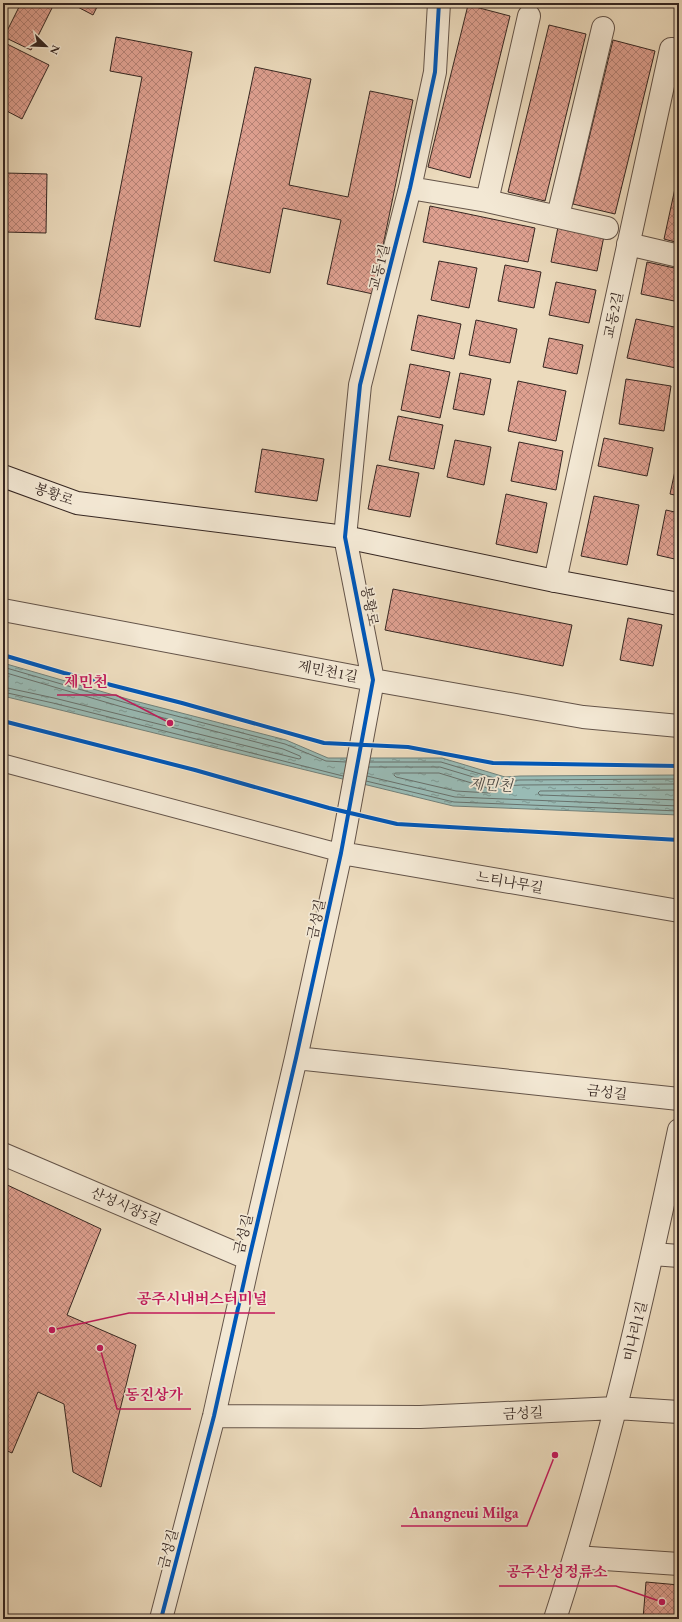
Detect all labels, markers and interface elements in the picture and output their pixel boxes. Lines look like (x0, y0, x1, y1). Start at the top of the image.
north arrow (26, 26, 66, 66)
text: N (47, 43, 63, 57)
street label: 교동1길 (365, 242, 393, 292)
street label: 교동2길 (599, 290, 627, 340)
street label: 봉황로 (32, 479, 77, 509)
street label: 봉황로 (357, 584, 383, 628)
street label: 제민천1길 (296, 656, 360, 686)
callout: 제민천 (57, 668, 116, 695)
text: 제민천 (64, 672, 108, 691)
water label: 제민천 (469, 774, 515, 795)
street label: 느티나무길 (475, 867, 545, 897)
street label: 금성길 (303, 897, 329, 941)
street label: 금성길 (586, 1081, 628, 1103)
street label: 산성시장5길 (88, 1183, 164, 1229)
street label: 금성길 (230, 1212, 256, 1256)
callout: 공주시내버스터미널 (129, 1286, 275, 1313)
text: 공주시내버스터미널 (137, 1289, 267, 1308)
street label: 미나리1길 (619, 1299, 651, 1363)
callout: 동진상가 (117, 1382, 191, 1409)
text: 동진상가 (125, 1385, 183, 1404)
street label: 금성길 (502, 1403, 544, 1423)
callout: Anangneui Milga (401, 1499, 527, 1526)
text: Anangneui Milga (408, 1503, 519, 1522)
street label: 금성길 (154, 1527, 182, 1571)
callout: 공주산성정류소 (499, 1559, 616, 1586)
text: 공주산성정류소 (506, 1562, 608, 1581)

